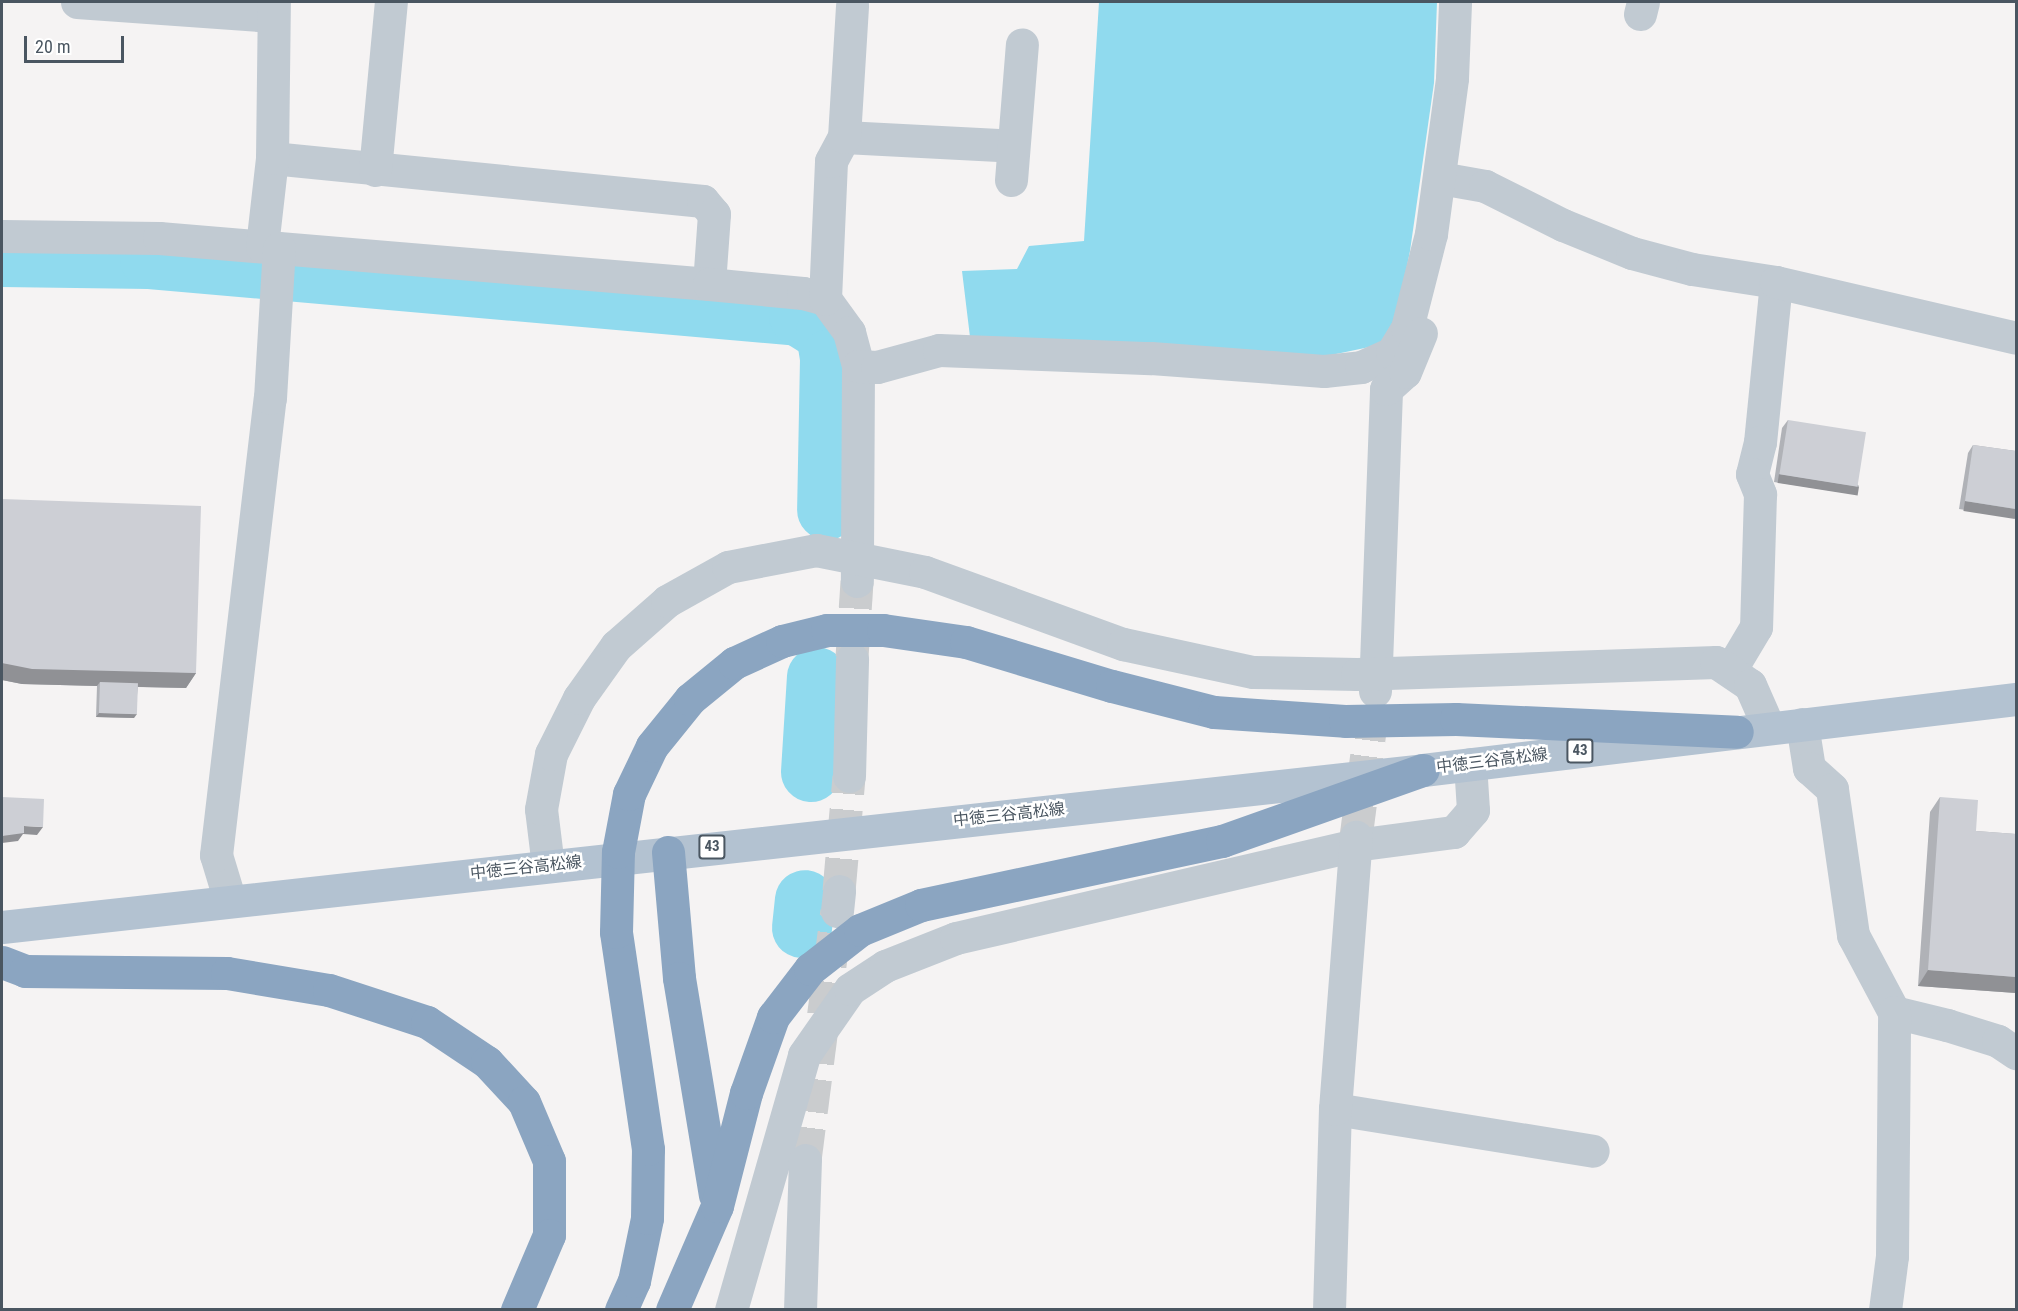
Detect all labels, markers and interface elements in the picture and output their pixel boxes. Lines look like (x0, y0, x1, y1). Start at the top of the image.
scale bar (27, 24, 128, 62)
text: 20 m (35, 36, 70, 57)
road number: 43 (1565, 739, 1595, 763)
street label: 中徳三谷高松線 (1435, 745, 1549, 777)
street label: 中徳三谷高松線 (952, 800, 1066, 830)
road number: 43 (697, 835, 727, 859)
street label: 中徳三谷高松線 (469, 853, 583, 883)

